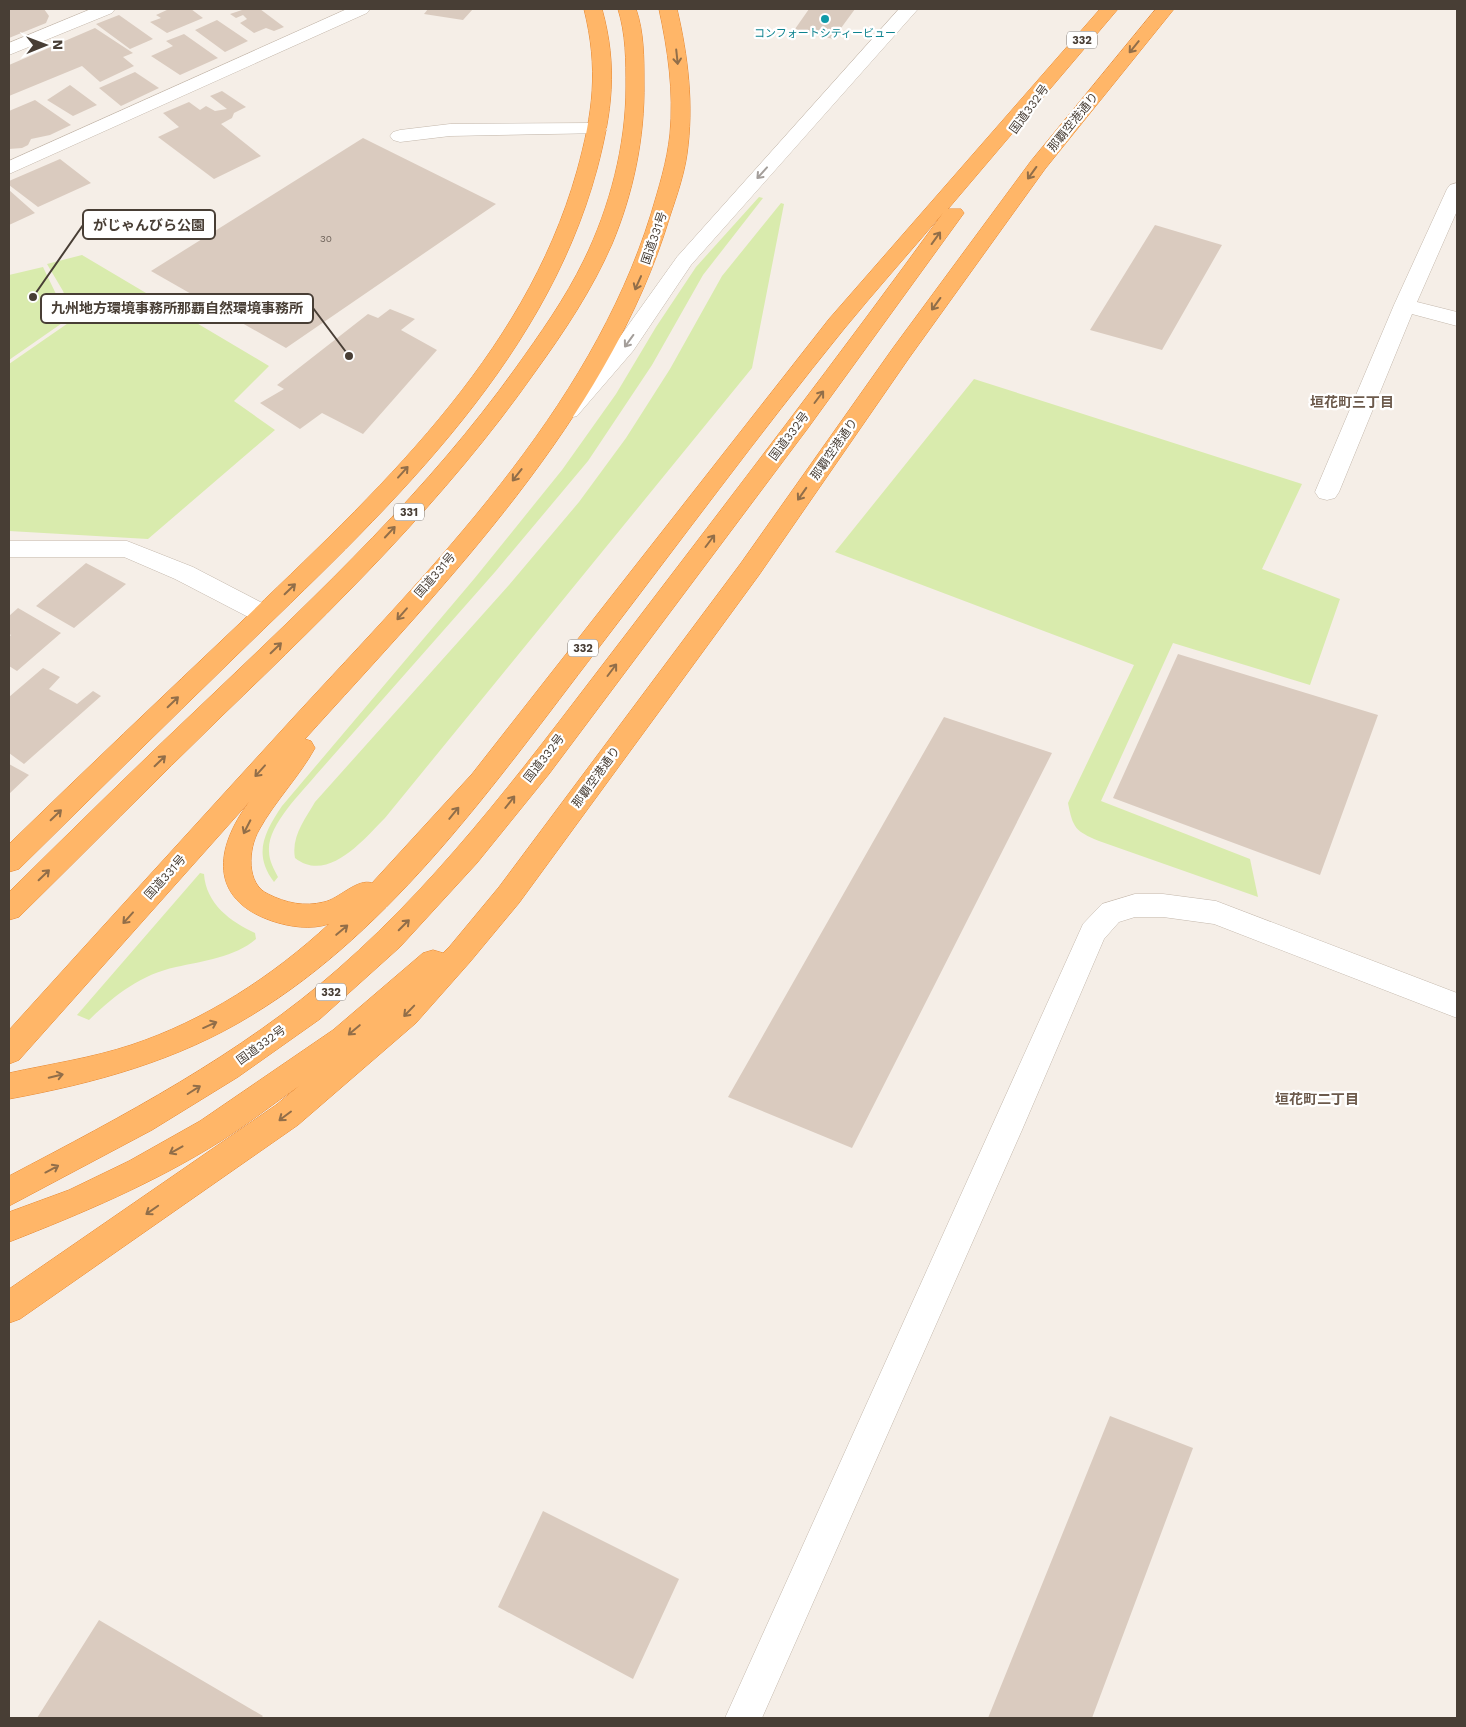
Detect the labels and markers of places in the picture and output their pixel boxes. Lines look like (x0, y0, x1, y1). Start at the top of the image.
marker: コンフォートシティービュー (819, 13, 831, 25)
place label: コンフォートシティービュー (754, 27, 896, 40)
callout: がじゃんびら公園 (83, 210, 215, 239)
callout: 九州地方環境事務所那覇自然環境事務所 (41, 294, 313, 323)

